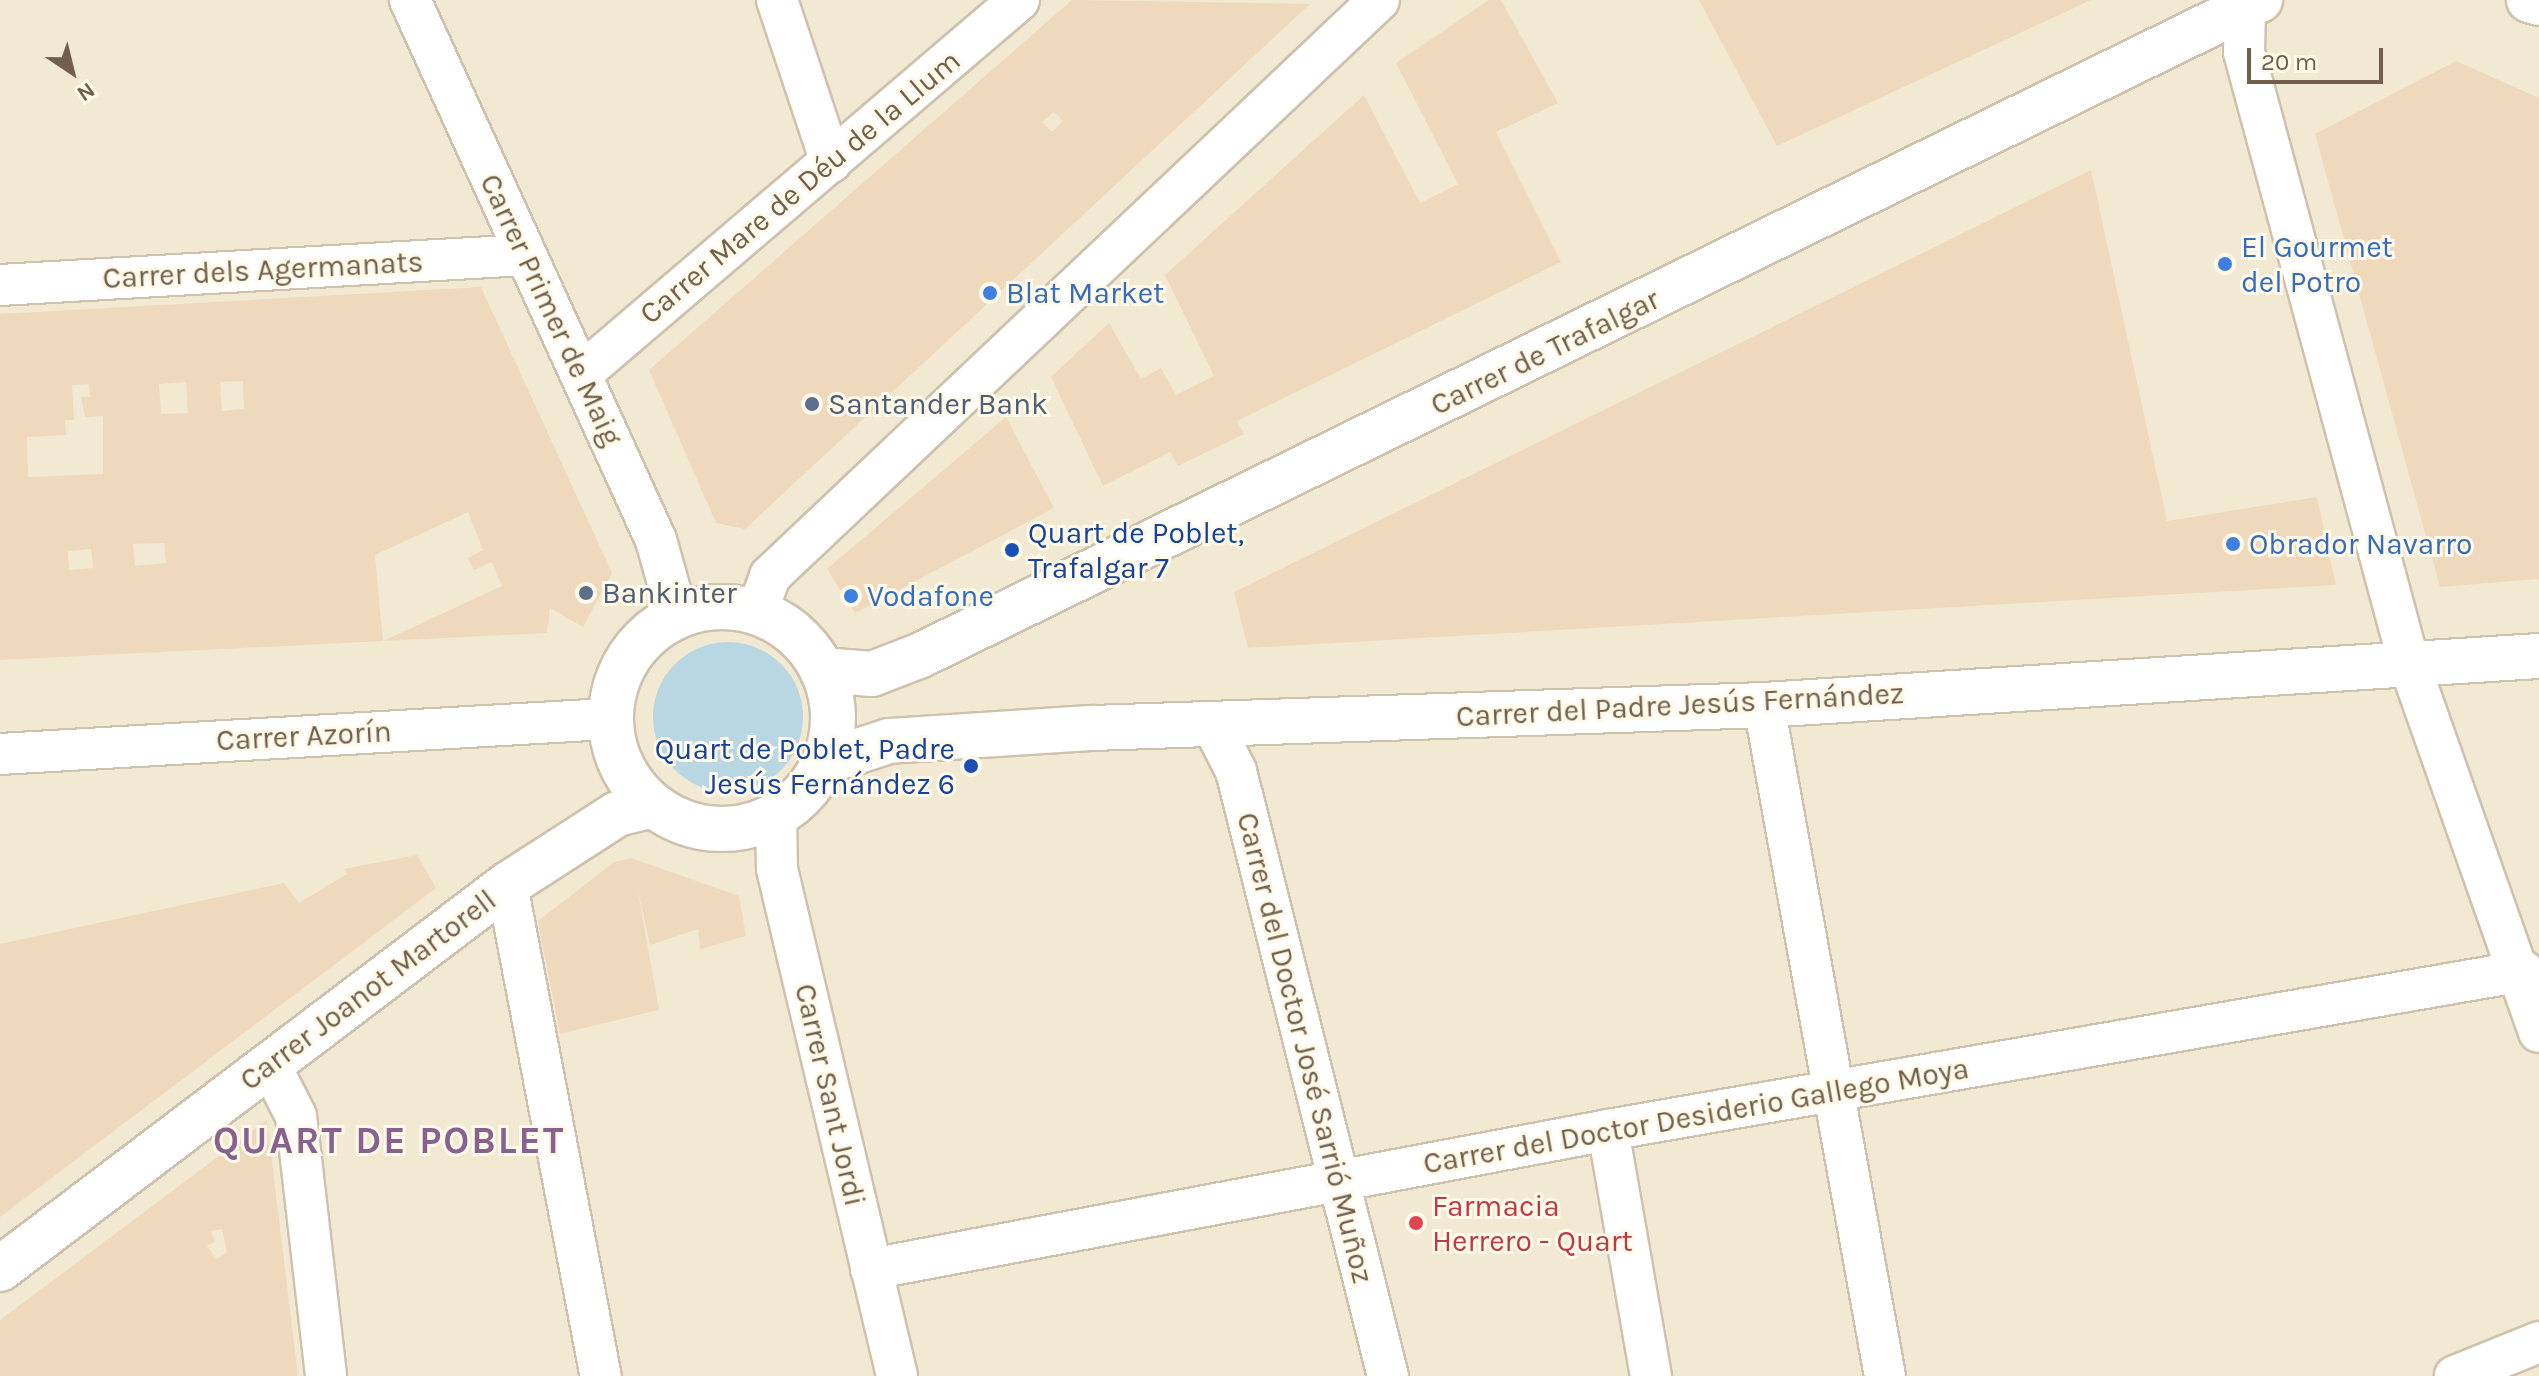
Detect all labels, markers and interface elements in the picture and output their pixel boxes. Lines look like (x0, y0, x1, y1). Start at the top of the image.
north arrow (32, 32, 112, 112)
scale bar (2251, 32, 2387, 82)
street label: Carrer Mare de Déu de la Llum (633, 42, 967, 332)
text: 20 m (2261, 48, 2317, 76)
text: N (72, 76, 100, 107)
street label: Carrer Primer de Maig (472, 168, 630, 452)
place label: El Gourmet del Potro (2241, 229, 2393, 300)
street label: Carrer dels Agermanats (102, 244, 424, 296)
marker: El Gourmet del Potro (2216, 255, 2234, 273)
place label: Blat Market (1006, 275, 1164, 311)
street label: Carrer de Trafalgar (1425, 281, 1665, 423)
marker: Blat Market (981, 284, 999, 302)
place label: Santander Bank (828, 386, 1048, 422)
marker: Santander Bank (803, 395, 821, 413)
place label: Quart de Poblet, Trafalgar 7 (1028, 515, 1244, 586)
place label: Obrador Navarro (2249, 526, 2472, 562)
marker: Obrador Navarro (2224, 535, 2242, 553)
marker: Quart de Poblet, Trafalgar 7 (1003, 541, 1021, 559)
place label: Bankinter (602, 575, 737, 611)
place label: Vodafone (867, 578, 994, 614)
marker: Bankinter (577, 584, 595, 602)
marker: Vodafone (842, 587, 860, 605)
street label: Carrer del Padre Jesús Fernández (1455, 675, 1905, 735)
street label: Carrer Azorín (215, 713, 393, 759)
place label: Quart de Poblet, Padre Jesús Fernández 6 (655, 731, 955, 802)
marker: Quart de Poblet, Padre Jesús Fernández 6 (962, 757, 980, 775)
street label: Carrer del Doctor José Sarrió Muñoz (1229, 809, 1381, 1287)
street label: Carrer Joanot Martorell (233, 882, 503, 1098)
street label: Carrer Sant Jordi (787, 980, 873, 1210)
street label: Carrer del Doctor Desiderio Gallego Moya (1420, 1050, 1972, 1182)
district label: QUART DE POBLET (213, 1118, 565, 1164)
place label: Farmacia Herrero - Quart (1432, 1188, 1633, 1258)
marker: Farmacia Herrero - Quart (1407, 1214, 1425, 1232)

